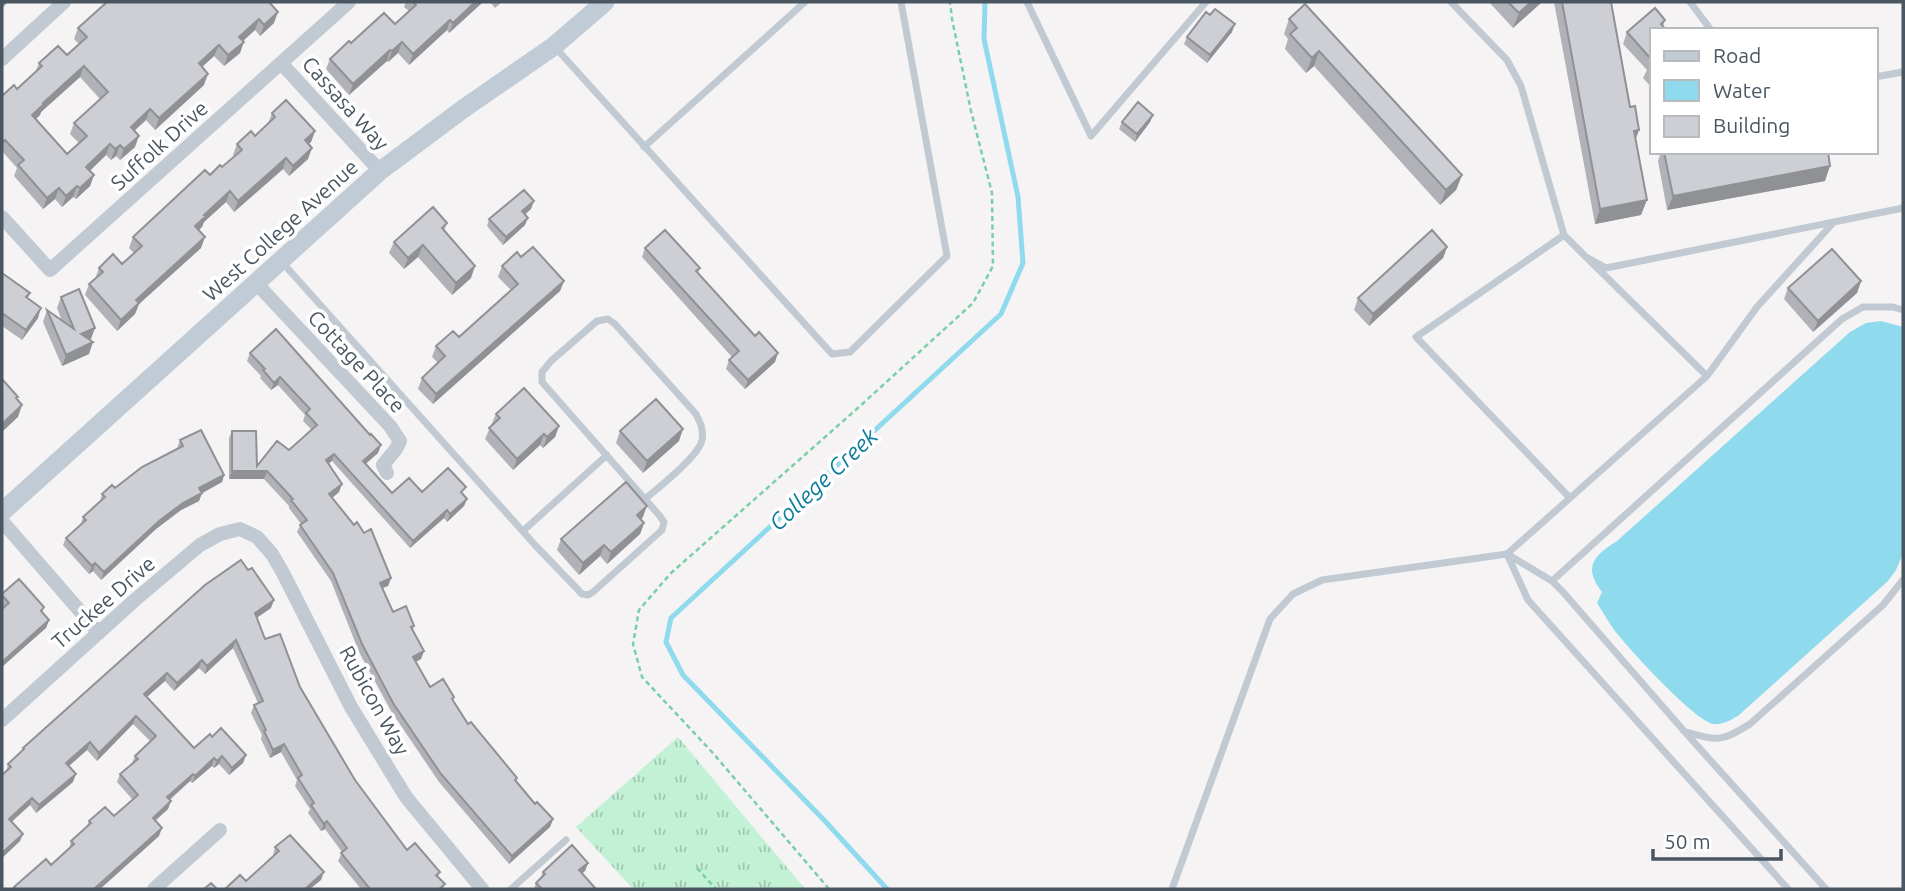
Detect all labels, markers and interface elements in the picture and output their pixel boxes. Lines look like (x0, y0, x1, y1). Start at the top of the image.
legend (1650, 28, 1877, 154)
text: Road (1713, 43, 1761, 67)
street label: Cassasa Way (298, 51, 394, 155)
text: Water (1713, 78, 1771, 102)
street label: Suffolk Drive (106, 95, 212, 195)
text: Building (1713, 113, 1790, 137)
street label: West College Avenue (198, 154, 362, 306)
street label: Cottage Place (304, 305, 410, 417)
water label: College Creek (764, 423, 882, 535)
street label: Truckee Drive (47, 551, 159, 653)
street label: Rubicon Way (335, 641, 415, 759)
scale bar (1653, 818, 1781, 862)
text: 50 m (1664, 829, 1711, 853)

